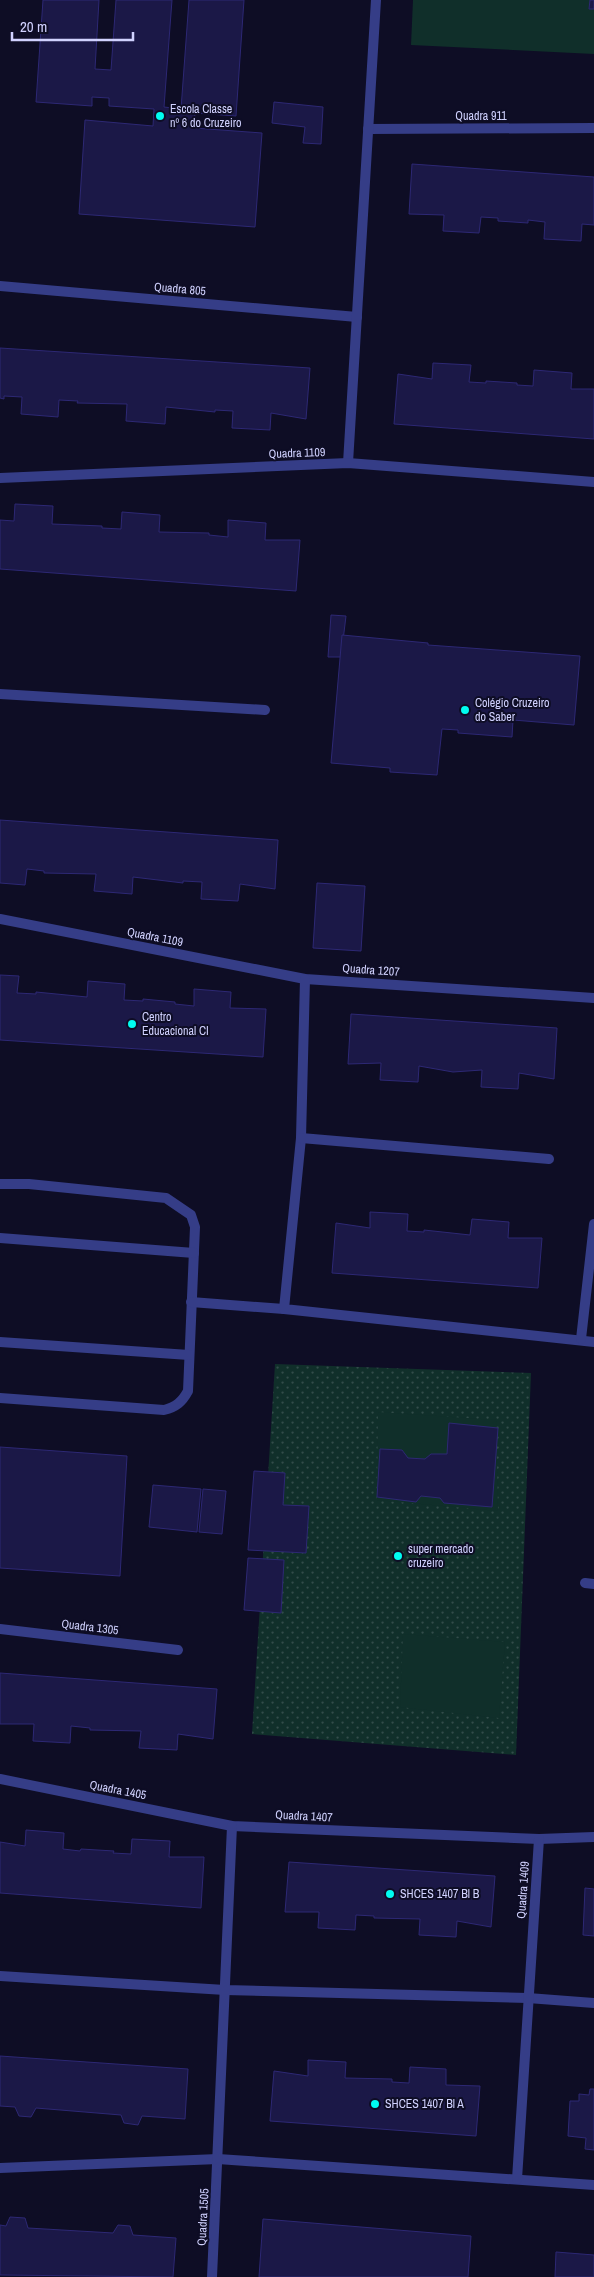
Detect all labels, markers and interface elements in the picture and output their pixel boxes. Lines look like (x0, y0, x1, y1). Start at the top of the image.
scale bar (12, 10, 134, 42)
text: 20 m (20, 16, 47, 37)
place label: Escola Classe nº 6 do Cruzeiro (170, 101, 241, 131)
street label: Quadra 911 (455, 108, 507, 124)
marker: Escola Classe nº 6 do Cruzeiro (154, 110, 166, 122)
street label: Quadra 805 (153, 279, 207, 299)
street label: Quadra 1109 (268, 444, 326, 462)
place label: Colégio Cruzeiro do Saber (475, 695, 549, 725)
marker: Colégio Cruzeiro do Saber (459, 704, 471, 716)
street label: Quadra 1109 (126, 924, 184, 950)
street label: Quadra 1207 (342, 960, 401, 980)
place label: Centro Educacional CI (142, 1009, 209, 1039)
marker: Centro Educacional CI (126, 1018, 138, 1030)
place label: super mercado cruzeiro (408, 1541, 474, 1571)
marker: super mercado cruzeiro (392, 1550, 404, 1562)
street label: Quadra 1305 (61, 1616, 120, 1639)
street label: Quadra 1405 (88, 1777, 148, 1803)
street label: Quadra 1407 (275, 1807, 334, 1826)
street label: Quadra 1409 (513, 1861, 533, 1919)
place label: SHCES 1407 Bl B (400, 1886, 480, 1902)
marker: SHCES 1407 Bl B (384, 1888, 396, 1900)
place label: SHCES 1407 Bl A (385, 2096, 464, 2112)
marker: SHCES 1407 Bl A (369, 2098, 381, 2110)
street label: Quadra 1505 (194, 2187, 213, 2246)

